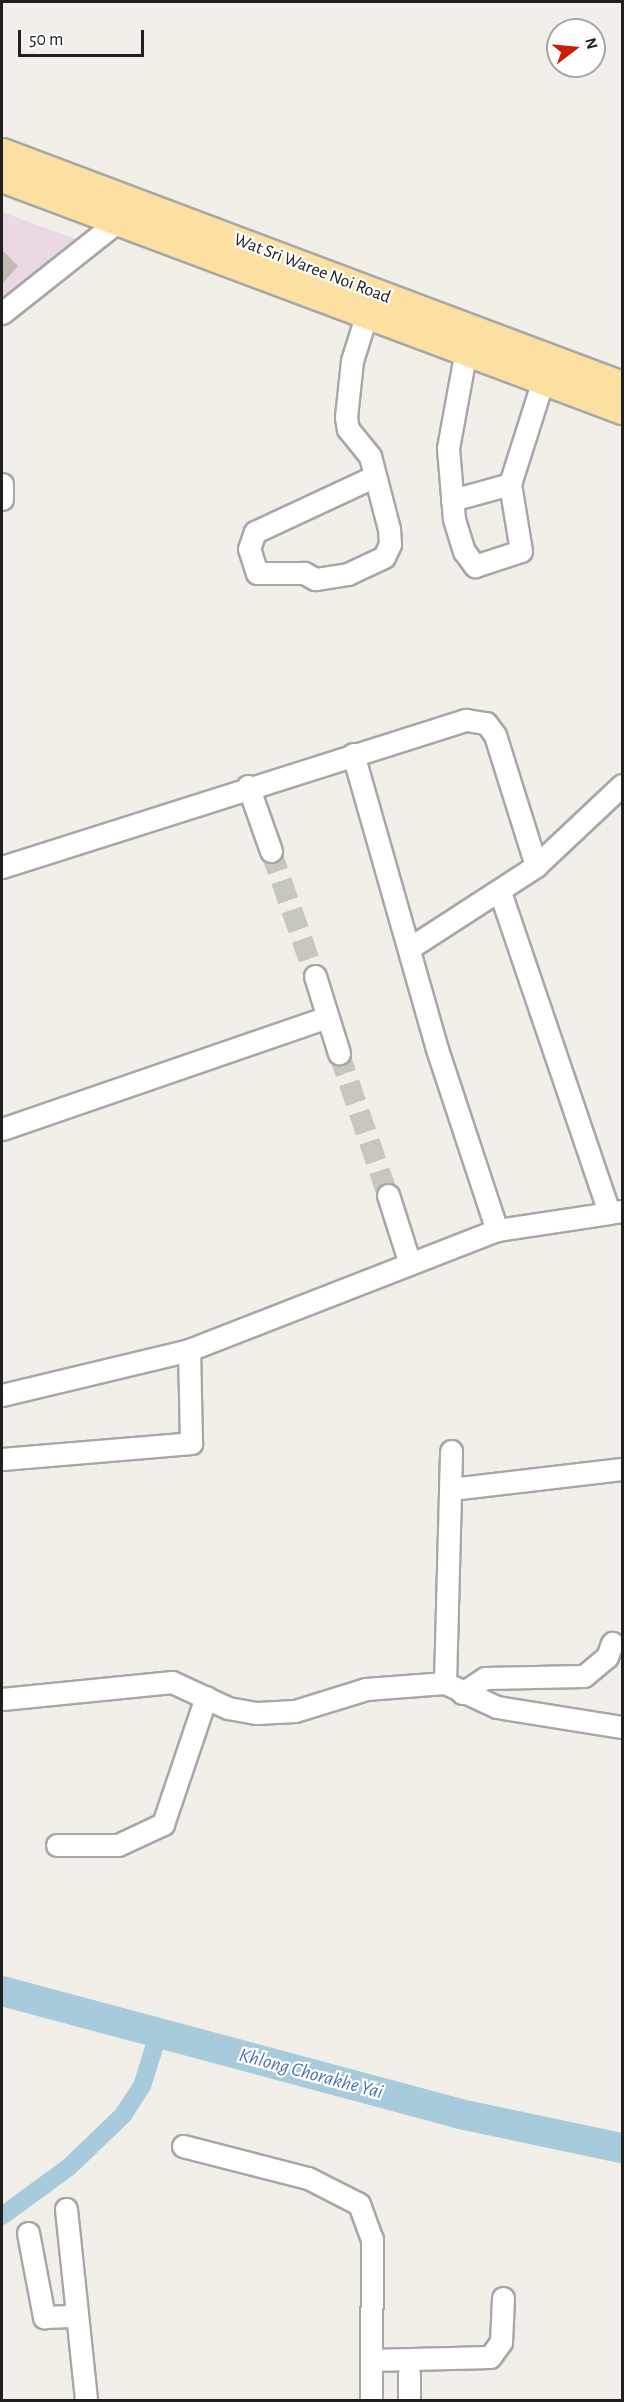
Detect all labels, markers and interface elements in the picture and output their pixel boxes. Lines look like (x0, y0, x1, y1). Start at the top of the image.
scale bar (21, 18, 147, 56)
north arrow (546, 18, 606, 78)
text: 50 m (29, 31, 63, 49)
text: N (582, 36, 601, 51)
street label: Wat Sri Waree Noi Road (231, 229, 393, 309)
water label: Khlong Chorakhe Yai (236, 2043, 386, 2105)

